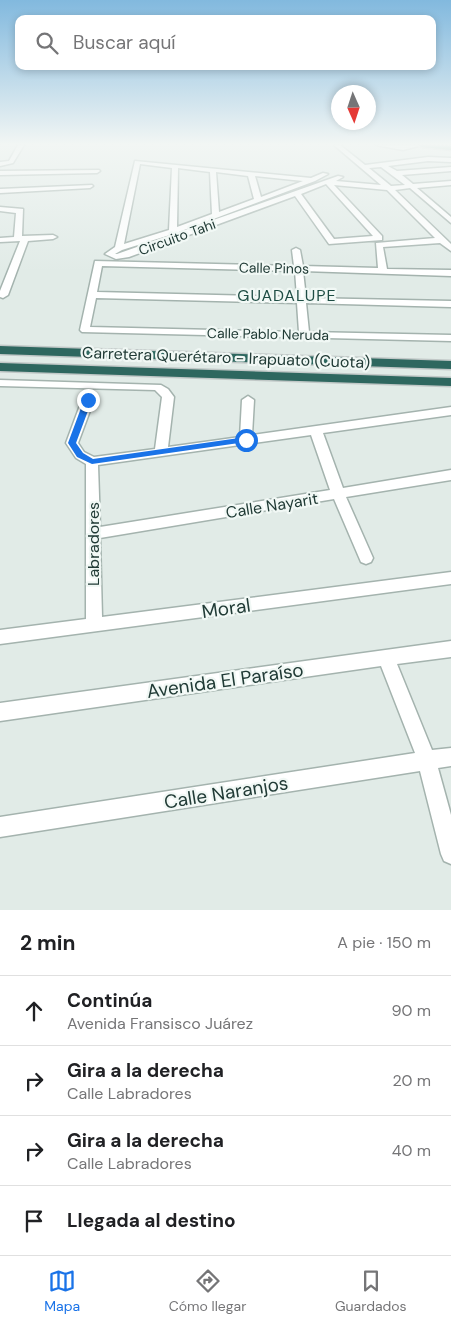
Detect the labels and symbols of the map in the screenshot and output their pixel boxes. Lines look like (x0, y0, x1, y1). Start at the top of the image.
north arrow (331, 85, 376, 130)
street label: Circuito Tahi (136, 215, 218, 259)
street label: Calle Pinos (239, 258, 309, 278)
district label: GUADALUPE (237, 285, 337, 306)
street label: Calle Pablo Neruda (207, 324, 329, 344)
street label: Carretera Querétaro - Irapuato (Cuota) (82, 342, 370, 373)
route end (77, 389, 100, 412)
route start (235, 429, 258, 452)
street label: Calle Nayarit (224, 488, 320, 523)
street label: Labradores (83, 502, 104, 586)
street label: Moral (200, 593, 252, 624)
street label: Avenida El Paraíso (145, 657, 305, 704)
street label: Calle Naranjos (162, 770, 290, 815)

